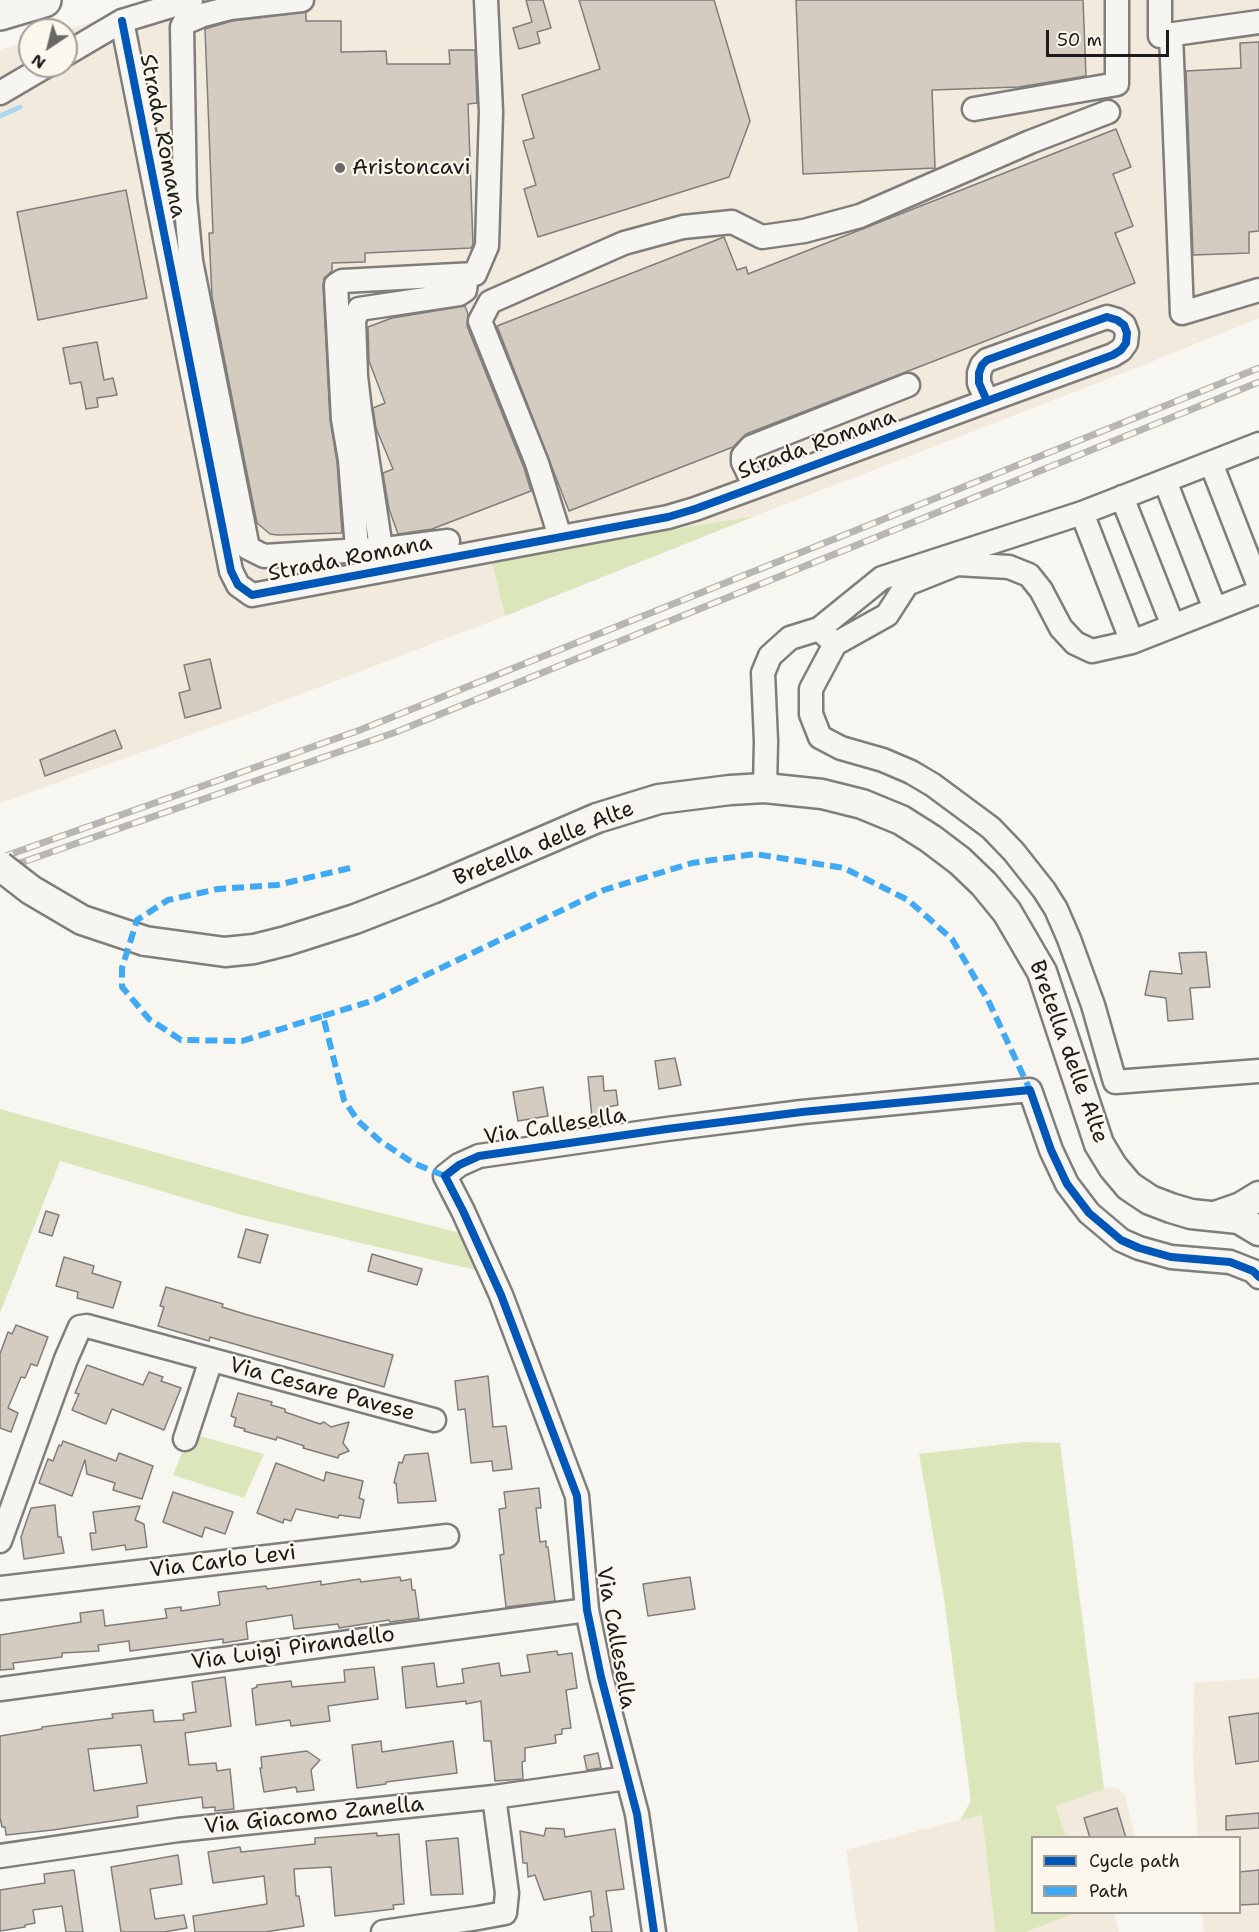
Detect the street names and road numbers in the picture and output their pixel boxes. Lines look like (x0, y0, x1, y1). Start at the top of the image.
street label: Strada Romana (133, 52, 191, 220)
street label: Strada Romana (734, 404, 900, 486)
street label: Strada Romana (266, 530, 434, 588)
street label: Bretella delle Alte (450, 796, 638, 892)
street label: Bretella delle Alte (1023, 957, 1113, 1147)
street label: Via Callesella (482, 1103, 628, 1151)
street label: Via Cesare Pavese (226, 1352, 418, 1428)
street label: Via Carlo Levi (148, 1540, 298, 1584)
street label: Via Callesella (590, 1565, 640, 1711)
street label: Via Luigi Pirandello (190, 1622, 396, 1676)
street label: Via Giacomo Zanella (203, 1791, 425, 1841)

